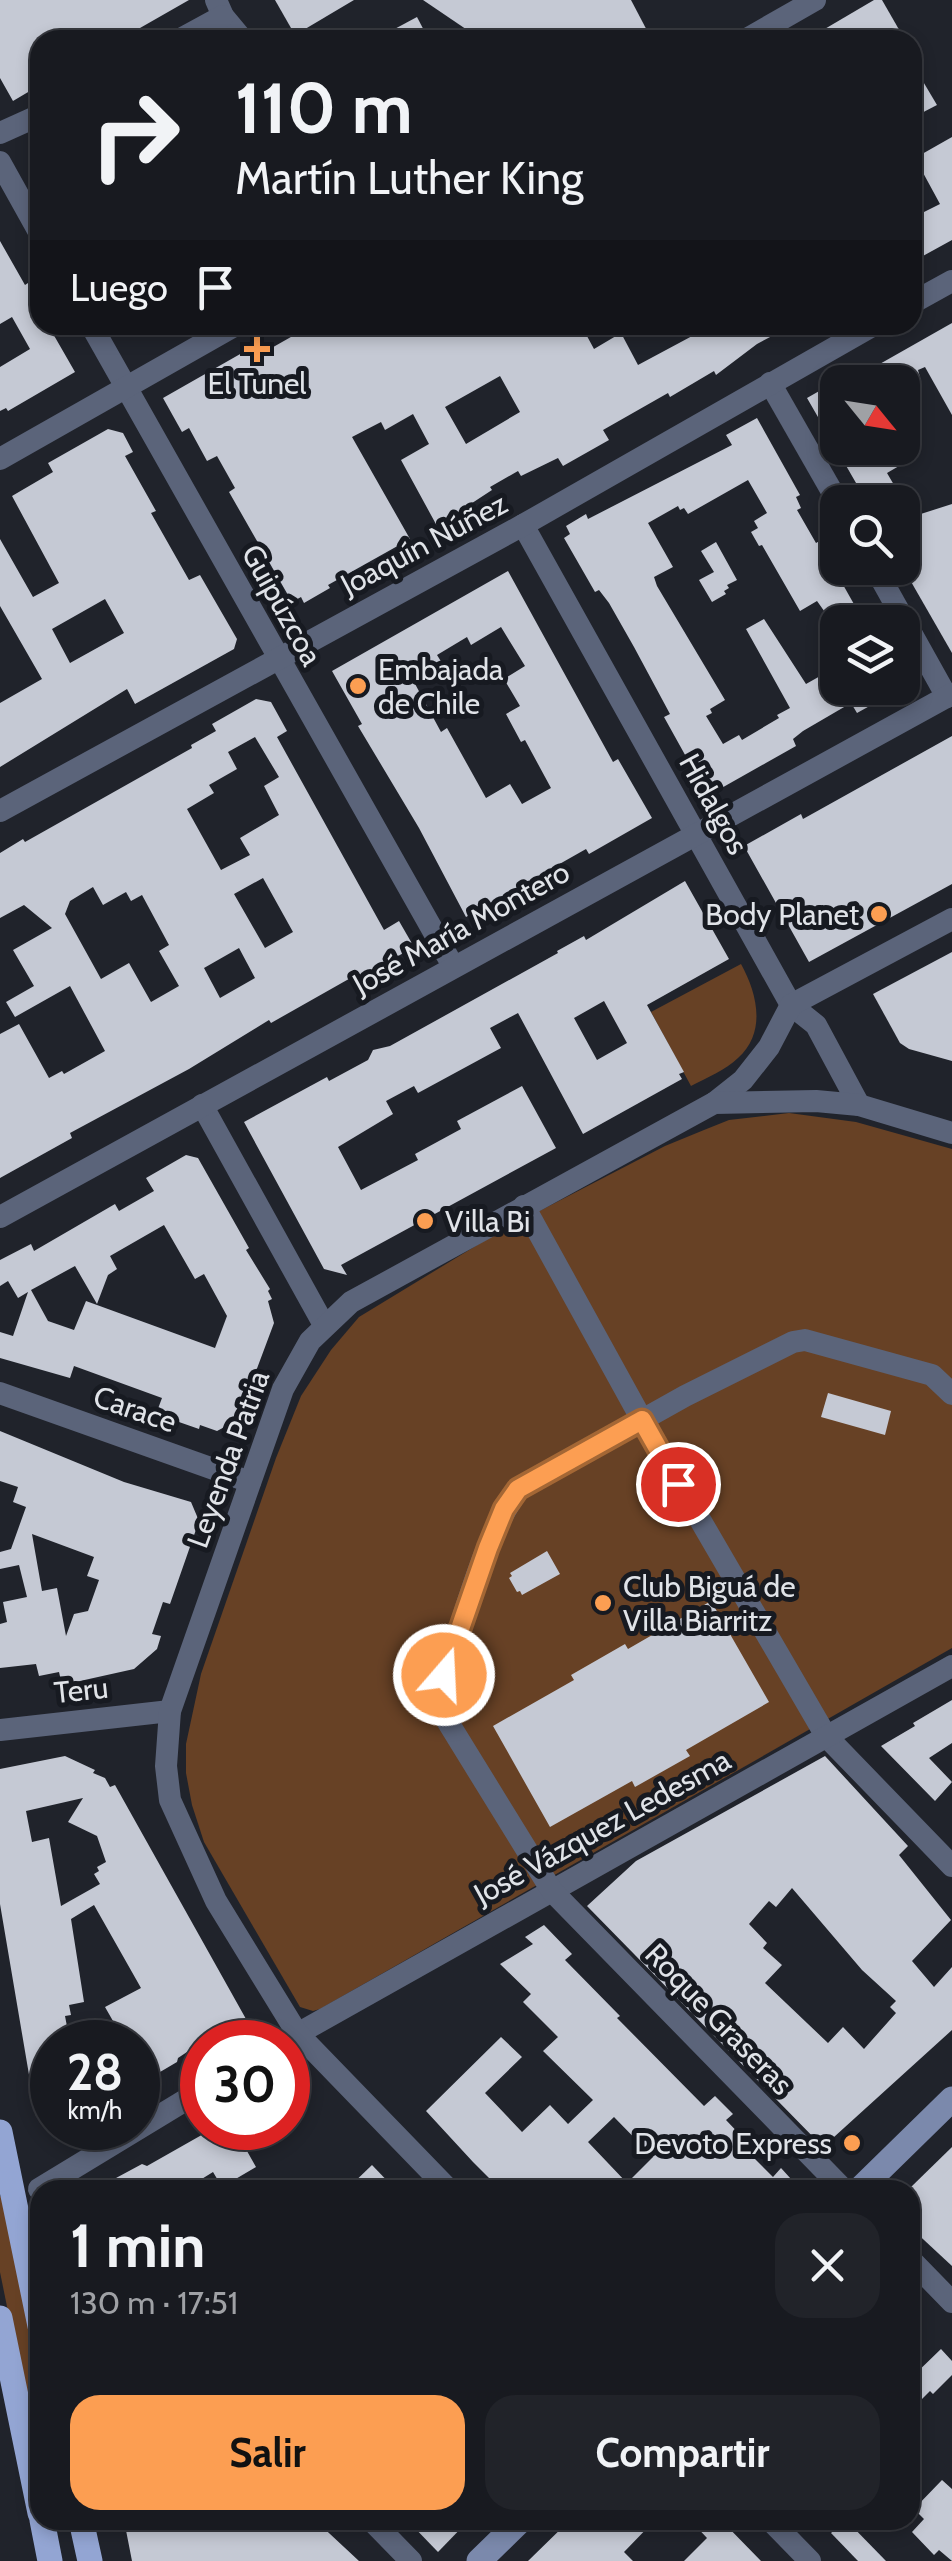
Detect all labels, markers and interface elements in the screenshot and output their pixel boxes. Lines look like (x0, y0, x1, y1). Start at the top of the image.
text: 110 m (235, 65, 413, 151)
icon: right (70, 70, 200, 200)
text: Martín Luther King (235, 151, 583, 205)
icon: arrive (188, 260, 243, 315)
text: Luego (70, 264, 168, 311)
marker: El Tunel (246, 338, 268, 360)
place label: El Tunel (208, 365, 306, 402)
north arrow (820, 365, 920, 465)
map controls (820, 365, 920, 705)
street label: Joaquín Núñez (334, 485, 514, 604)
button: search (820, 485, 920, 585)
street label: Guipúzcoa (234, 538, 331, 672)
button: layers (820, 605, 920, 705)
place label: Embajada de Chile (378, 651, 504, 722)
marker: Embajada de Chile (347, 675, 369, 697)
street label: Hidalgos (671, 747, 757, 861)
street label: José María Montero (345, 853, 576, 1003)
place label: Body Planet (705, 896, 859, 933)
marker: Body Planet (868, 903, 890, 925)
place label: Villa Bi (445, 1203, 530, 1240)
marker: Villa Bi (414, 1210, 436, 1232)
street label: Leyenda Patria (179, 1365, 277, 1553)
street label: Carace (89, 1378, 181, 1440)
pin (636, 1442, 721, 1527)
icon: arrive (651, 1457, 706, 1512)
place label: Club Biguá de Villa Biarritz (623, 1568, 796, 1639)
marker: Club Biguá de Villa Biarritz (592, 1592, 614, 1614)
position arrow (392, 1623, 496, 1727)
street label: Teru (52, 1669, 110, 1711)
street label: José Vázquez Ledesma (466, 1741, 737, 1913)
street label: Roque Graseras (638, 1936, 800, 2102)
speed limit sign: 30 (180, 2020, 310, 2150)
text: 28 (67, 2042, 123, 2103)
text: km/h (68, 2095, 122, 2125)
place label: Devoto Express (634, 2125, 832, 2162)
marker: Devoto Express (841, 2132, 863, 2154)
text: 1 min (70, 2209, 205, 2282)
button: close (775, 2213, 880, 2318)
text: 130 m · 17:51 (70, 2283, 238, 2322)
button: Salir (70, 2395, 465, 2510)
button: Compartir (485, 2395, 880, 2510)

